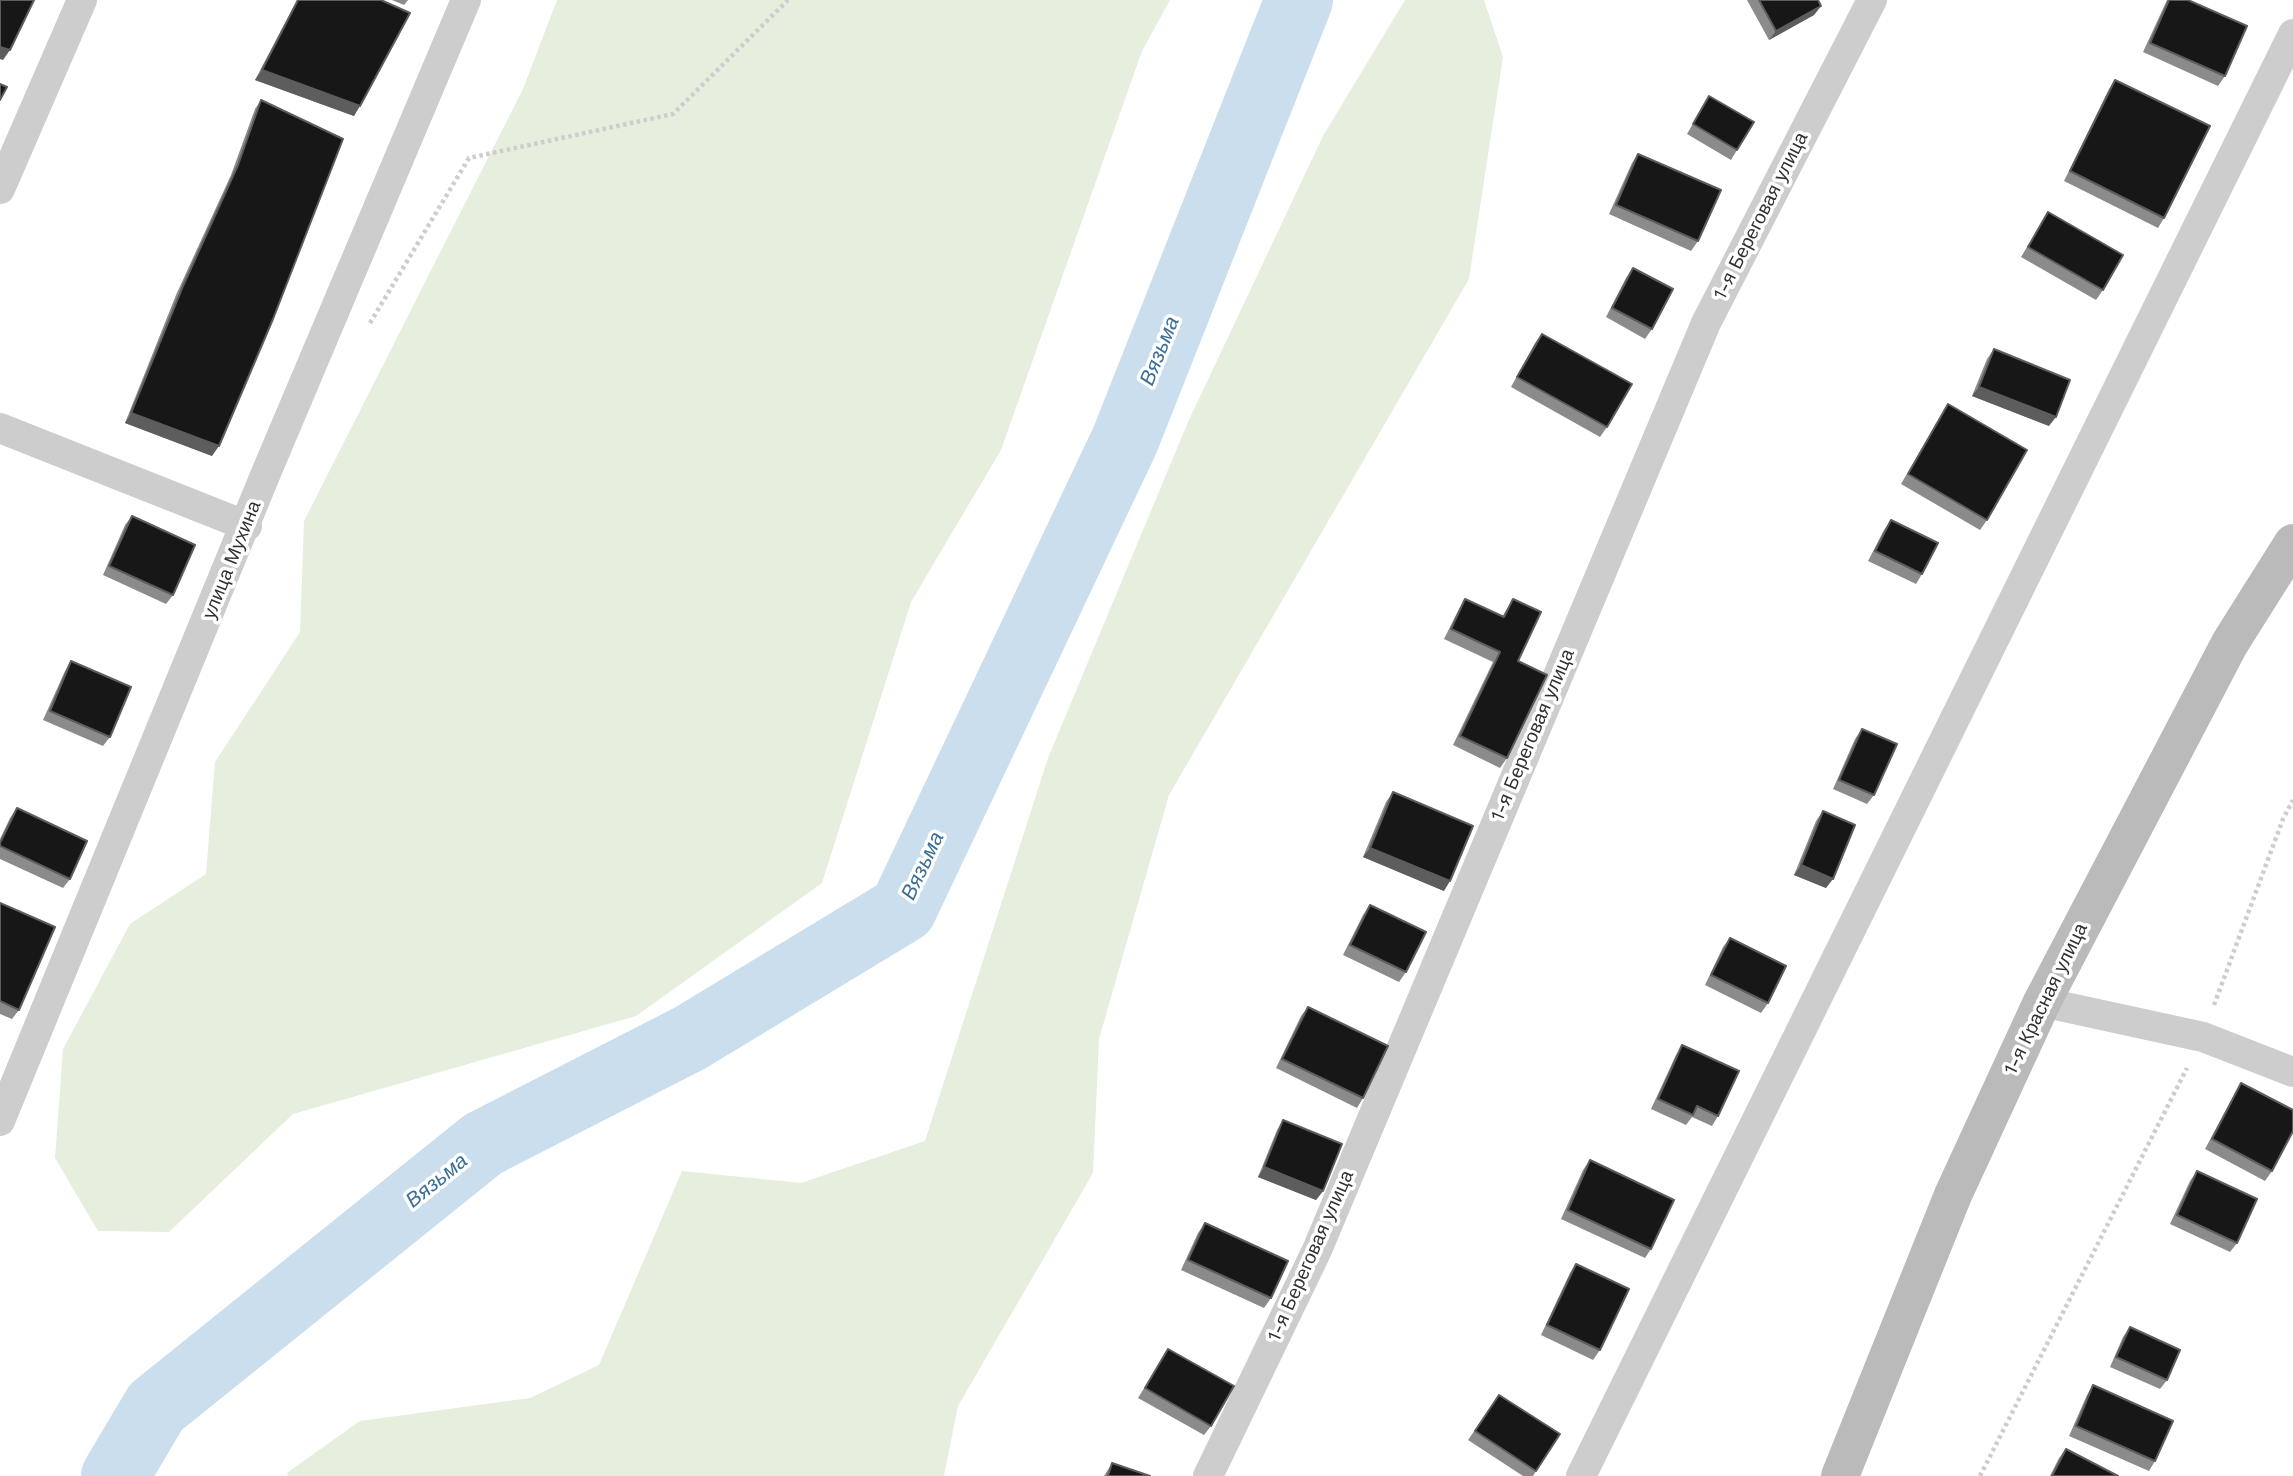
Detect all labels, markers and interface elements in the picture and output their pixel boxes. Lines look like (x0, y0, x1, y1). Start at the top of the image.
street label: 1-я Береговая улица (1709, 129, 1813, 303)
water label: Вязьма (1135, 313, 1185, 389)
street label: улица Мухина (198, 498, 266, 622)
street label: 1-я Береговая улица (1486, 646, 1580, 824)
water label: Вязьма (896, 828, 950, 904)
street label: 1-я Красная улица (1999, 920, 2093, 1078)
water label: Вязьма (401, 1149, 473, 1213)
street label: 1-я Береговая улица (1263, 1167, 1359, 1345)

